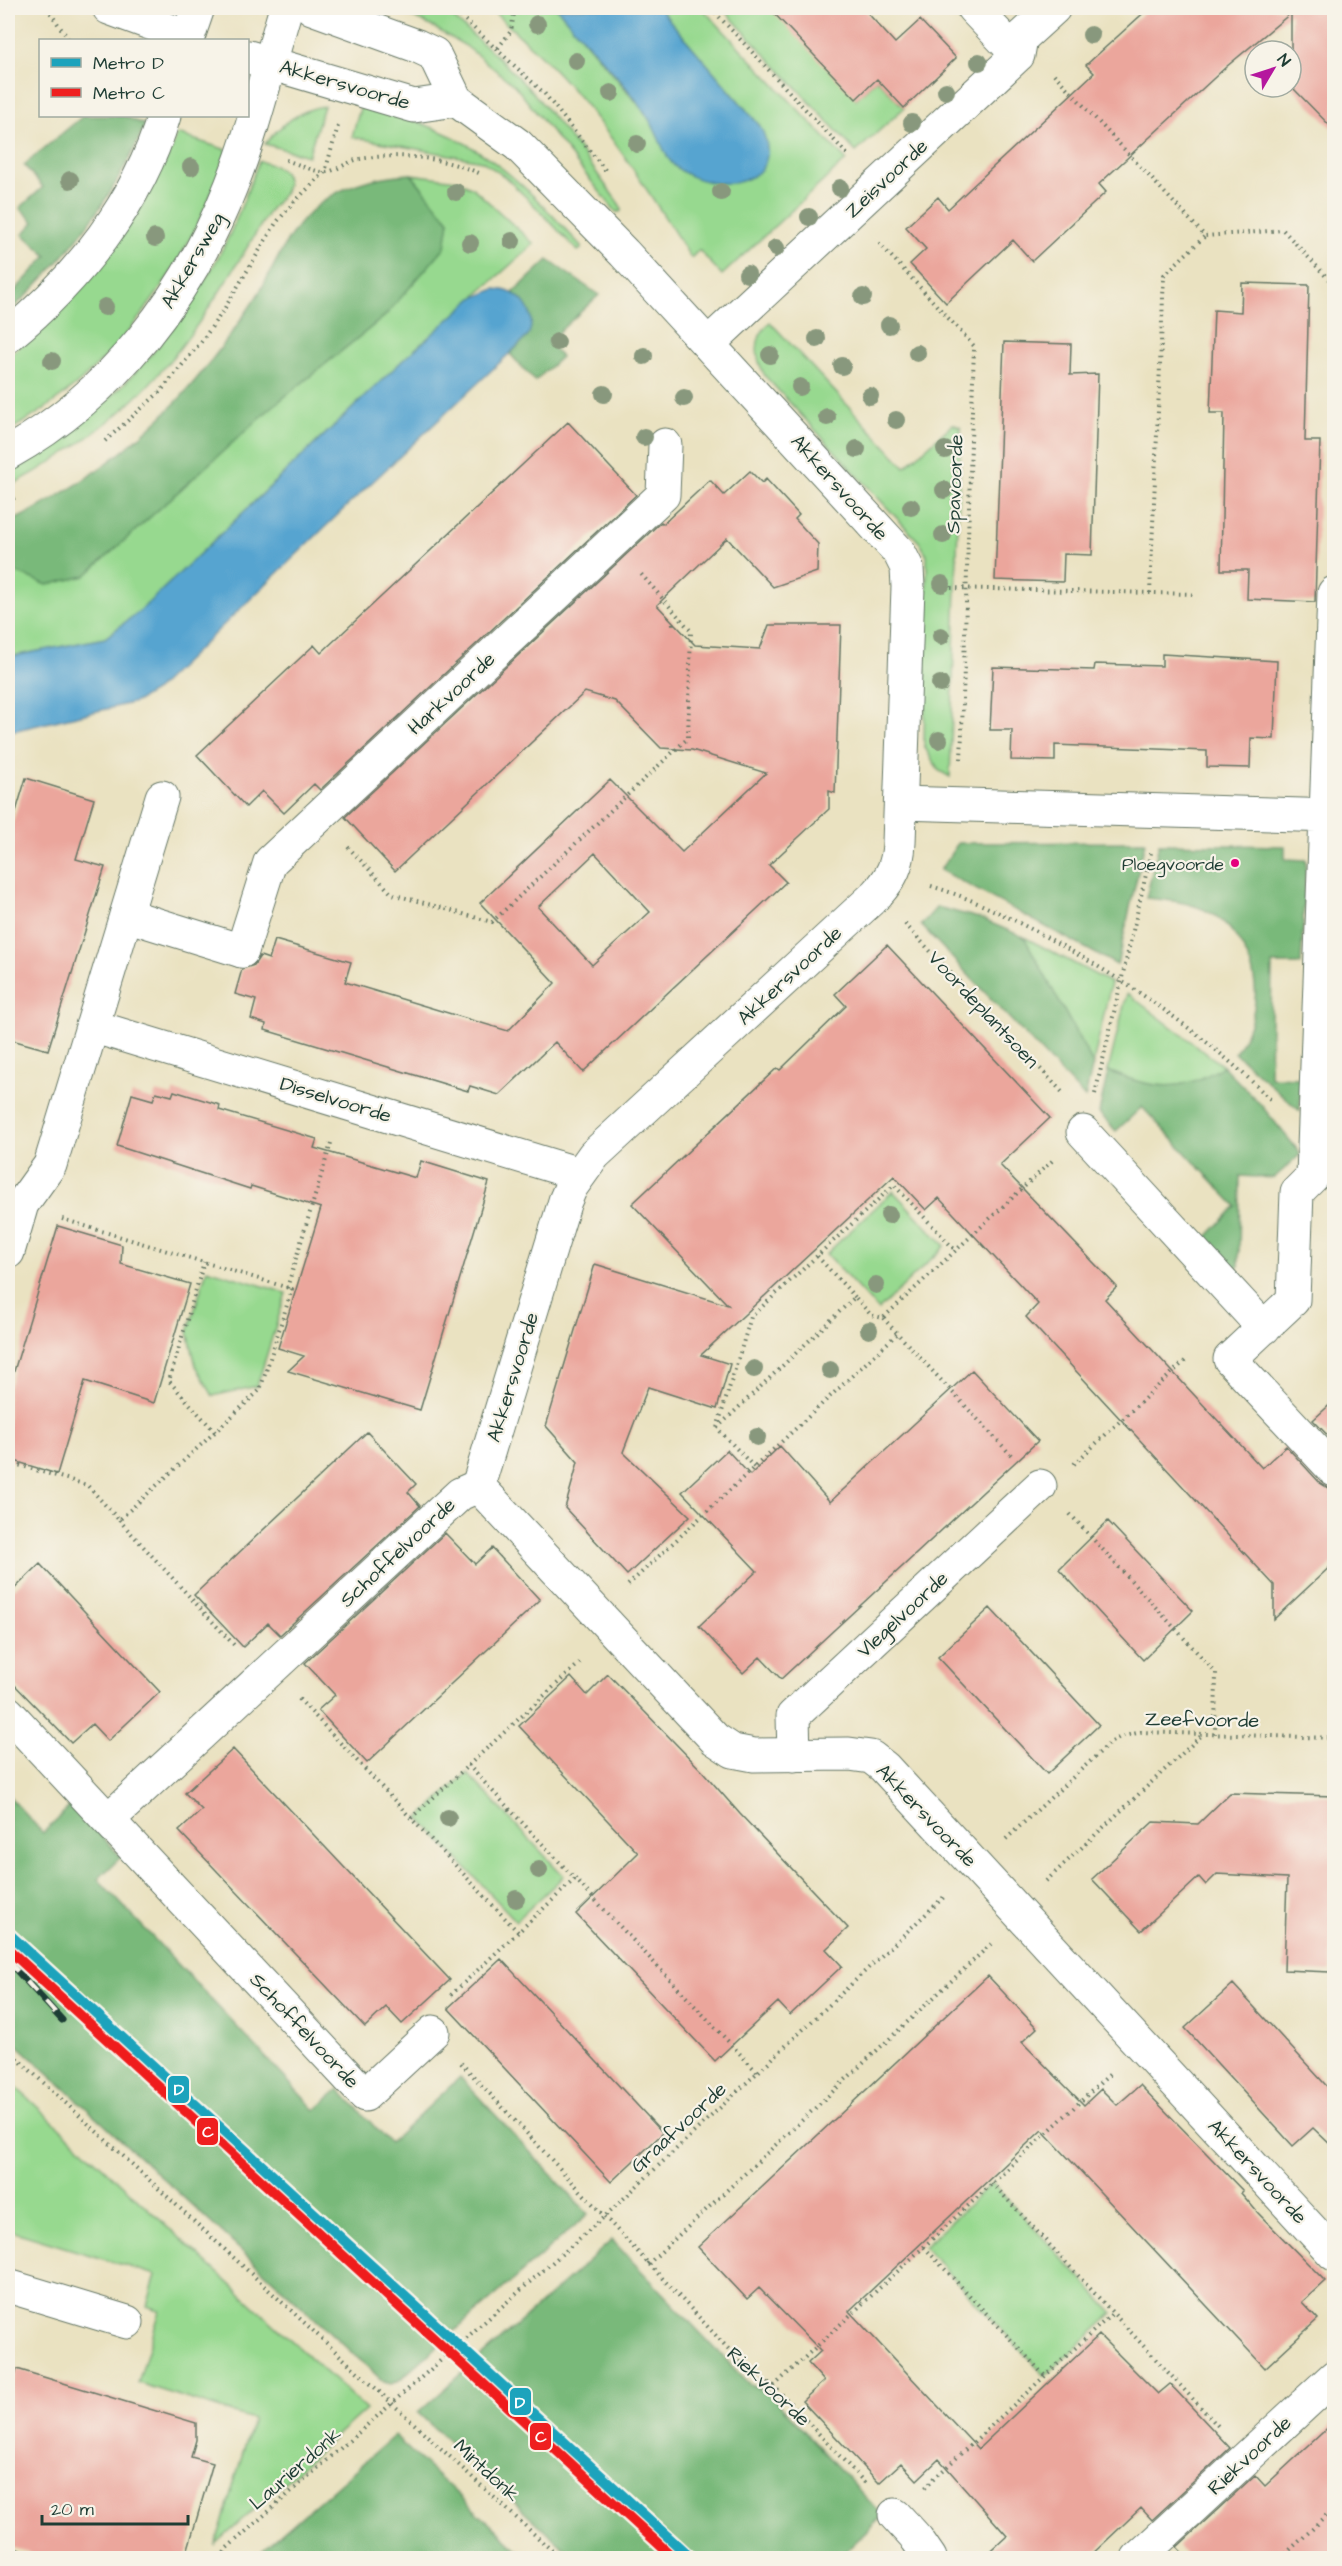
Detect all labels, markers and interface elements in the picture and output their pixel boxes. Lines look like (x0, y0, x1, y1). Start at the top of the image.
legend (39, 39, 249, 117)
north arrow (1243, 39, 1303, 99)
text: N (1272, 49, 1296, 71)
text: Metro D (93, 51, 164, 76)
street label: Akkersvoorde (276, 53, 413, 117)
text: Metro C (93, 81, 165, 106)
street label: Zeisvoorde (839, 133, 935, 225)
street label: Akkersweg (154, 207, 233, 314)
street label: Akkersvoorde (784, 428, 895, 547)
street label: Spavoorde (939, 434, 971, 534)
street label: Harkvoorde (402, 646, 502, 742)
place label: Ploegvoorde (1122, 852, 1224, 878)
marker: Ploegvoorde (1229, 857, 1241, 869)
street label: Akkersvoorde (731, 920, 848, 1032)
street label: Voordeplantsoen (921, 945, 1045, 1075)
street label: Disselvoorde (277, 1070, 395, 1130)
street label: Akkersvoorde (480, 1309, 546, 1446)
street label: Schoffelvoorde (334, 1491, 462, 1614)
street label: Vlegelvoorde (851, 1565, 955, 1665)
street label: Zeefvoorde (1145, 1705, 1259, 1735)
street label: Akkersvoorde (870, 1758, 983, 1874)
street label: Schoffelvoorde (243, 1967, 366, 2095)
line badge: D (167, 2075, 190, 2104)
street label: Graafvoorde (624, 2076, 733, 2180)
text: D (174, 2079, 185, 2101)
street label: Akkersvoorde (1201, 2113, 1313, 2230)
line badge: C (196, 2117, 219, 2146)
text: C (202, 2121, 214, 2143)
street label: Riekvoorde (720, 2341, 817, 2433)
line badge: D (509, 2387, 532, 2416)
text: D (515, 2392, 526, 2414)
street label: Riekvoorde (1202, 2409, 1298, 2502)
street label: Laurierdonk (243, 2421, 348, 2517)
line badge: C (529, 2422, 552, 2451)
text: C (535, 2426, 547, 2448)
street label: Mintdonk (447, 2433, 526, 2509)
scale bar (42, 2488, 188, 2526)
text: 20 m (51, 2497, 94, 2522)

